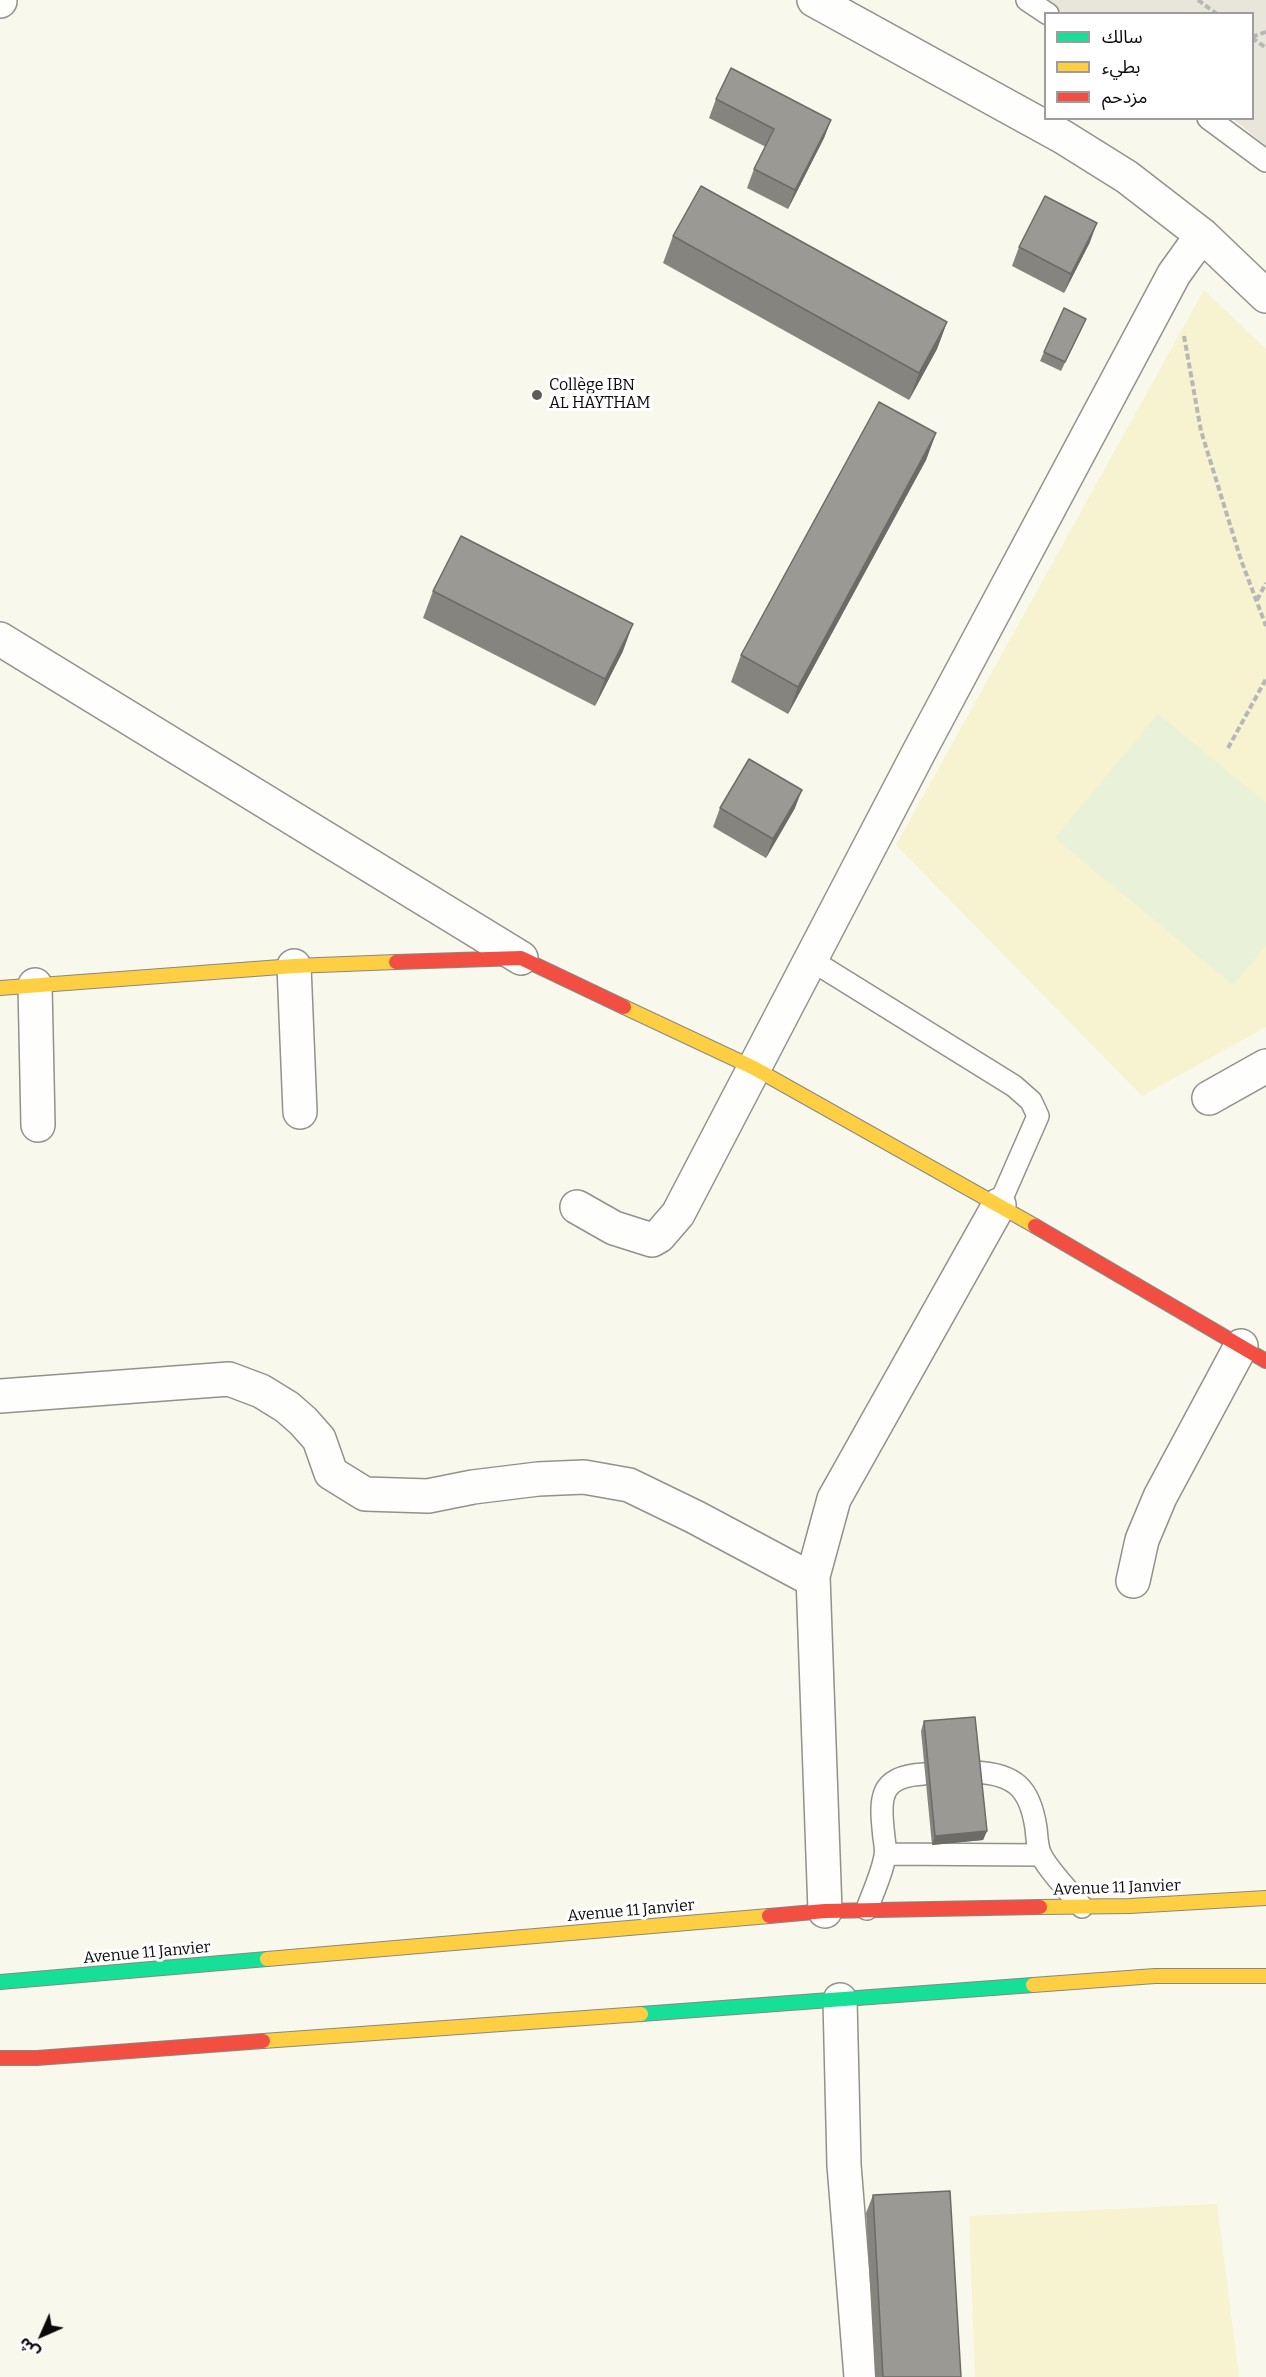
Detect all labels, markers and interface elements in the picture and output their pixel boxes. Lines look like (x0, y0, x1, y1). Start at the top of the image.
legend (1044, 12, 1254, 120)
text: سالك (1102, 26, 1143, 48)
text: بطيء (1102, 56, 1140, 78)
text: مزدحم (1102, 86, 1147, 108)
place label: Collège IBN AL HAYTHAM (549, 376, 651, 414)
marker: Collège IBN AL HAYTHAM (530, 388, 544, 402)
street label: Avenue 11 Janvier (1053, 1876, 1181, 1900)
street label: Avenue 11 Janvier (566, 1896, 696, 1926)
street label: Avenue 11 Janvier (82, 1938, 212, 1968)
north arrow (12, 2305, 72, 2365)
text: ش (14, 2334, 43, 2363)

